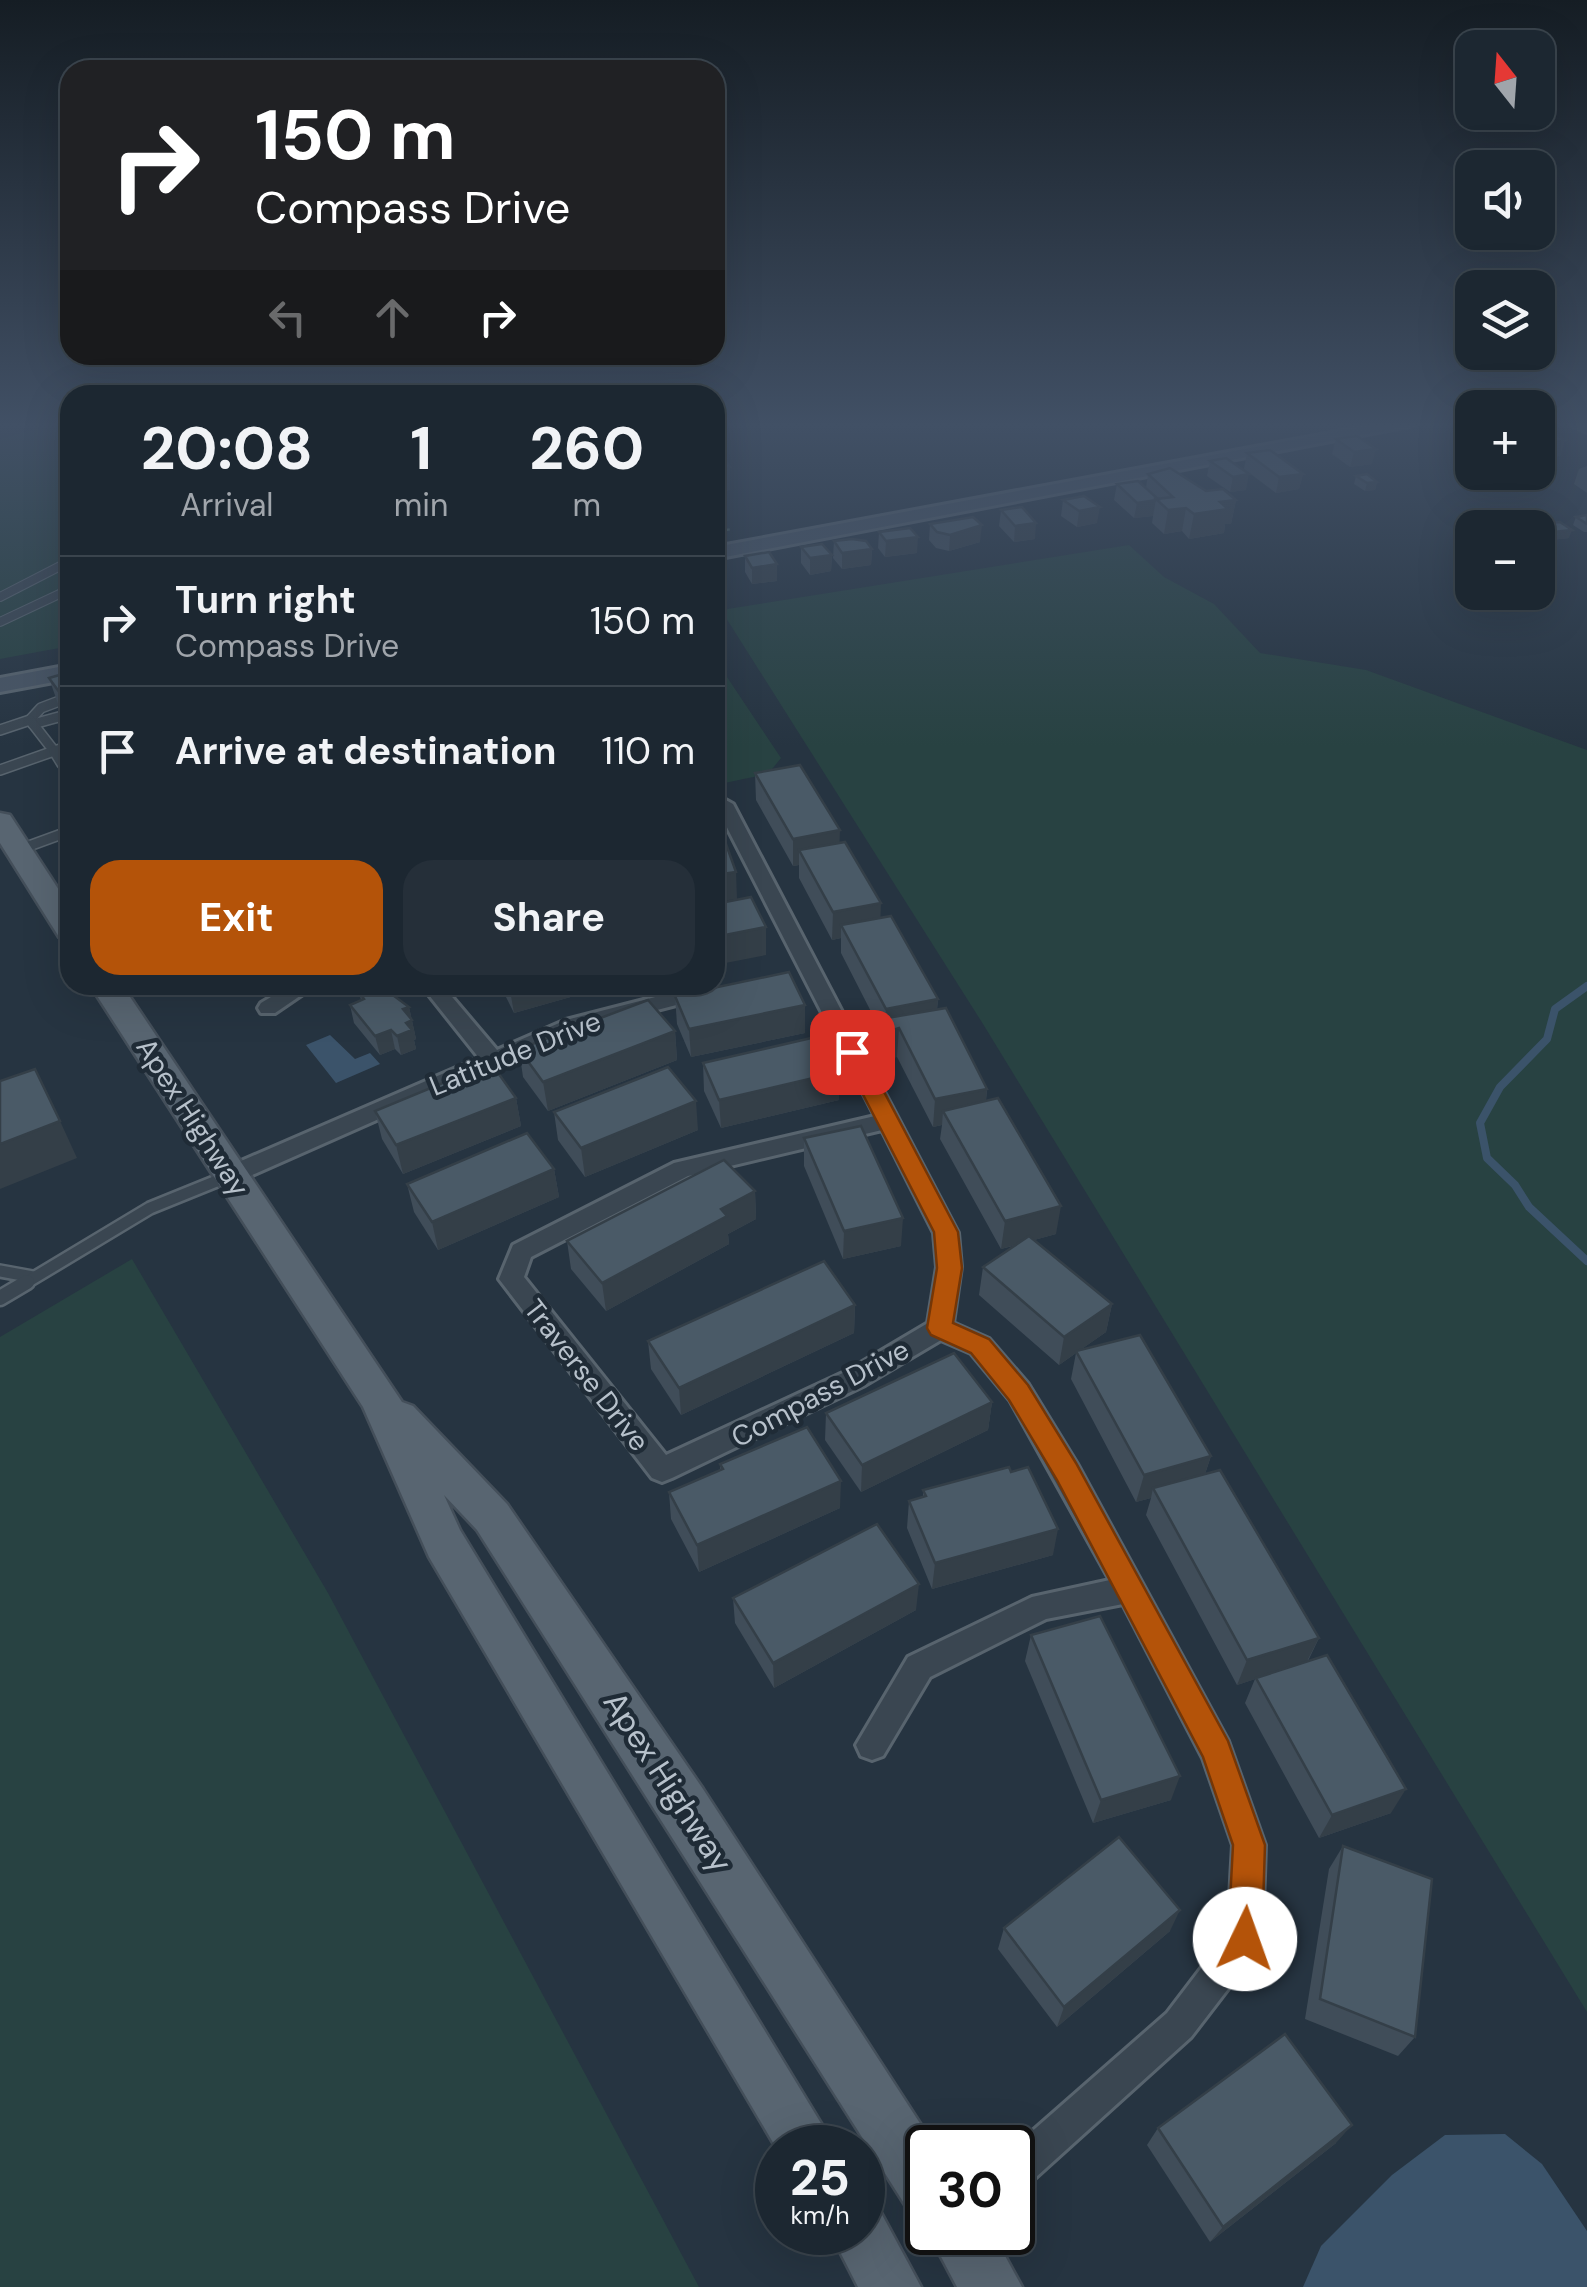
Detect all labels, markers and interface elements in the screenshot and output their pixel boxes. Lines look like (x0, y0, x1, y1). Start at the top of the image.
north arrow (1455, 30, 1555, 130)
map controls (1455, 30, 1555, 610)
text: 150 m (255, 90, 456, 181)
icon: right (90, 100, 220, 230)
button: sound (1455, 150, 1555, 250)
text: Compass Drive (255, 178, 570, 237)
button: layers (1455, 270, 1555, 370)
icon: left (260, 290, 315, 345)
icon: ahead (365, 290, 420, 345)
icon: right (470, 290, 525, 345)
button: + (1455, 390, 1555, 490)
text: 20:08 (141, 409, 313, 488)
text: 1 (410, 409, 432, 488)
text: 260 (529, 409, 644, 488)
text: Arrival (180, 484, 274, 526)
text: min (394, 484, 448, 526)
text: m (572, 484, 601, 526)
button: − (1455, 510, 1555, 610)
text: Turn right (175, 575, 356, 625)
icon: right (90, 594, 145, 649)
text: 150 m (590, 596, 695, 646)
text: Compass Drive (175, 625, 399, 667)
icon: arrive (90, 724, 145, 779)
text: Arrive at destination (175, 726, 557, 776)
text: 110 m (601, 726, 695, 776)
button: Exit (90, 860, 383, 975)
button: Share (403, 860, 695, 975)
street label: Latitude Drive (424, 1002, 606, 1105)
pin (810, 1010, 895, 1095)
icon: arrive (825, 1025, 880, 1080)
street label: Apex Highway (128, 1031, 258, 1203)
street label: Traverse Drive (516, 1292, 658, 1459)
street label: Compass Drive (725, 1331, 916, 1456)
street label: Apex Highway (594, 1684, 742, 1881)
position arrow (1193, 1887, 1297, 1991)
speed limit sign: 30 (905, 2125, 1035, 2255)
text: 25 (790, 2145, 850, 2211)
text: km/h (790, 2199, 850, 2232)

